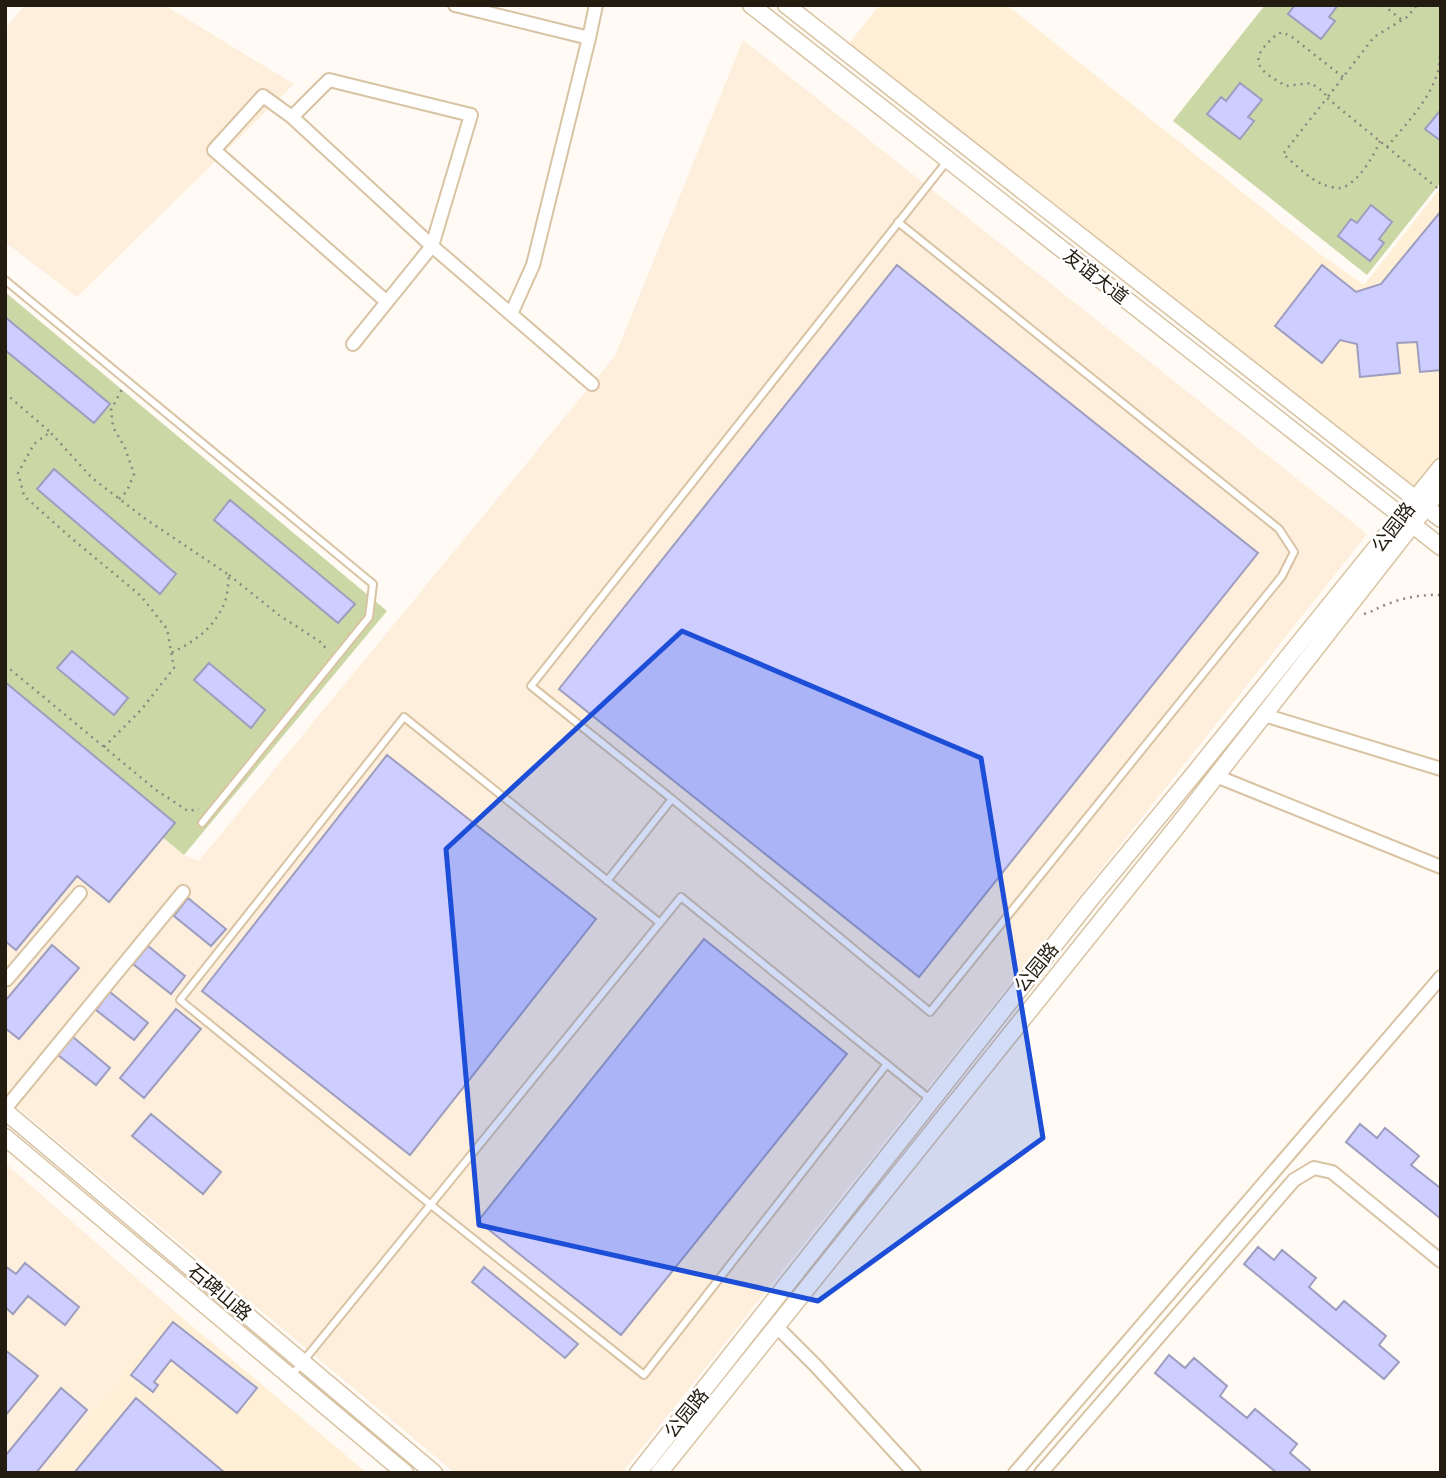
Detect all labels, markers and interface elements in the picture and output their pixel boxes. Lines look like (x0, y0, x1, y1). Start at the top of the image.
street label: 友谊大道 (1058, 242, 1134, 310)
street label: 公园路 (1365, 497, 1421, 557)
street label: 公园路 (1008, 937, 1064, 997)
street label: 石碑山路 (183, 1258, 257, 1326)
street label: 公园路 (658, 1383, 714, 1443)

